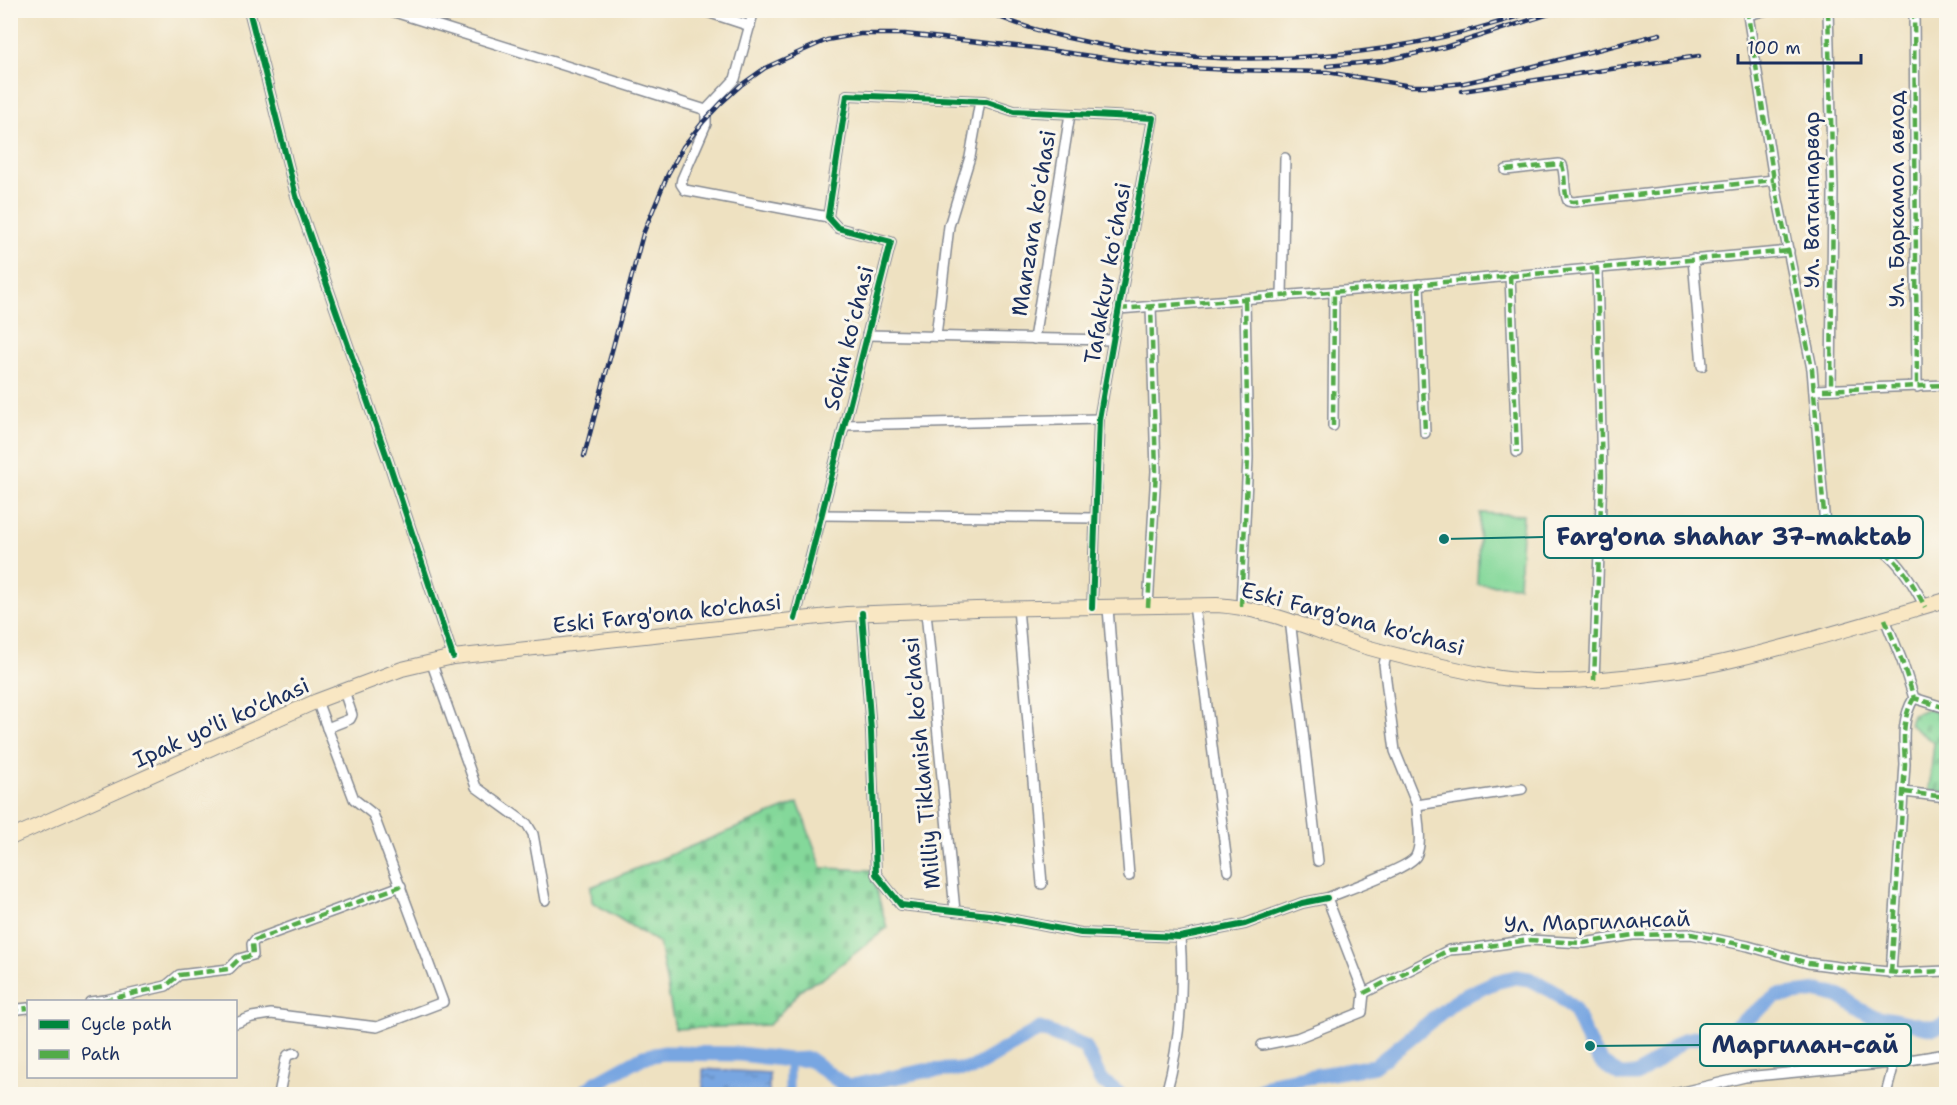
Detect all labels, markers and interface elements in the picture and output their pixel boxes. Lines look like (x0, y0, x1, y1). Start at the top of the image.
scale bar (1738, 27, 1861, 65)
text: 100 m (1747, 36, 1801, 60)
street label: Ул. Баркамол авлод (1882, 90, 1911, 308)
street label: Ул. Ватанпарвар (1797, 111, 1826, 289)
street label: Manzara koʻchasi (1004, 128, 1063, 318)
street label: Tafakkur koʻchasi (1077, 180, 1138, 366)
street label: Sokin koʻchasi (816, 263, 880, 414)
callout: Farg'ona shahar 37-maktab (1544, 516, 1923, 558)
text: Farg'ona shahar 37-maktab (1556, 521, 1912, 553)
street label: Eski Farg'ona ko'chasi (1238, 575, 1468, 662)
street label: Eski Farg'ona ko'chasi (551, 587, 783, 640)
street label: Milliy Tiklanish koʻchasi (896, 636, 947, 890)
street label: Ipak yo'li ko'chasi (129, 671, 314, 774)
street label: Ул. Маргилансай (1503, 904, 1691, 939)
legend (27, 1000, 237, 1078)
text: Cycle path (81, 1012, 172, 1036)
callout: Маргилан-сай (1700, 1024, 1911, 1066)
text: Маргилан-сай (1712, 1029, 1899, 1061)
text: Path (81, 1042, 120, 1066)

